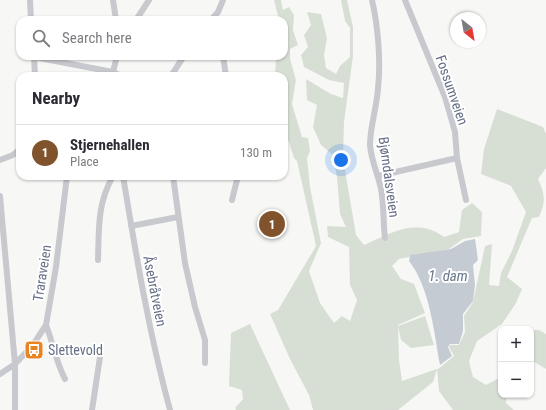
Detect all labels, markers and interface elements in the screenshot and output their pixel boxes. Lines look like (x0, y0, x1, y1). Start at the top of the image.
north arrow (450, 12, 486, 48)
search box (16, 16, 288, 60)
icon: search (30, 27, 52, 49)
text: Search here (62, 29, 132, 47)
street label: Fossumveien (433, 53, 471, 127)
text: Nearby (32, 88, 80, 108)
text: Stjernehallen (70, 136, 150, 154)
street label: Bjørndalsveien (375, 136, 403, 218)
text: 1 (42, 145, 48, 160)
text: 130 m (240, 145, 272, 160)
your location (331, 150, 351, 170)
text: Place (70, 154, 99, 169)
pin: 1 (259, 209, 285, 239)
street label: Traraveien (30, 244, 54, 302)
street label: Åsebråtveien (140, 254, 171, 328)
water label: 1. dam (428, 267, 468, 285)
map controls (498, 326, 534, 398)
button: + (498, 326, 534, 362)
bus stop icon: Slettevold (23, 339, 45, 361)
place label: Slettevold (48, 342, 103, 358)
button: − (498, 362, 534, 398)

